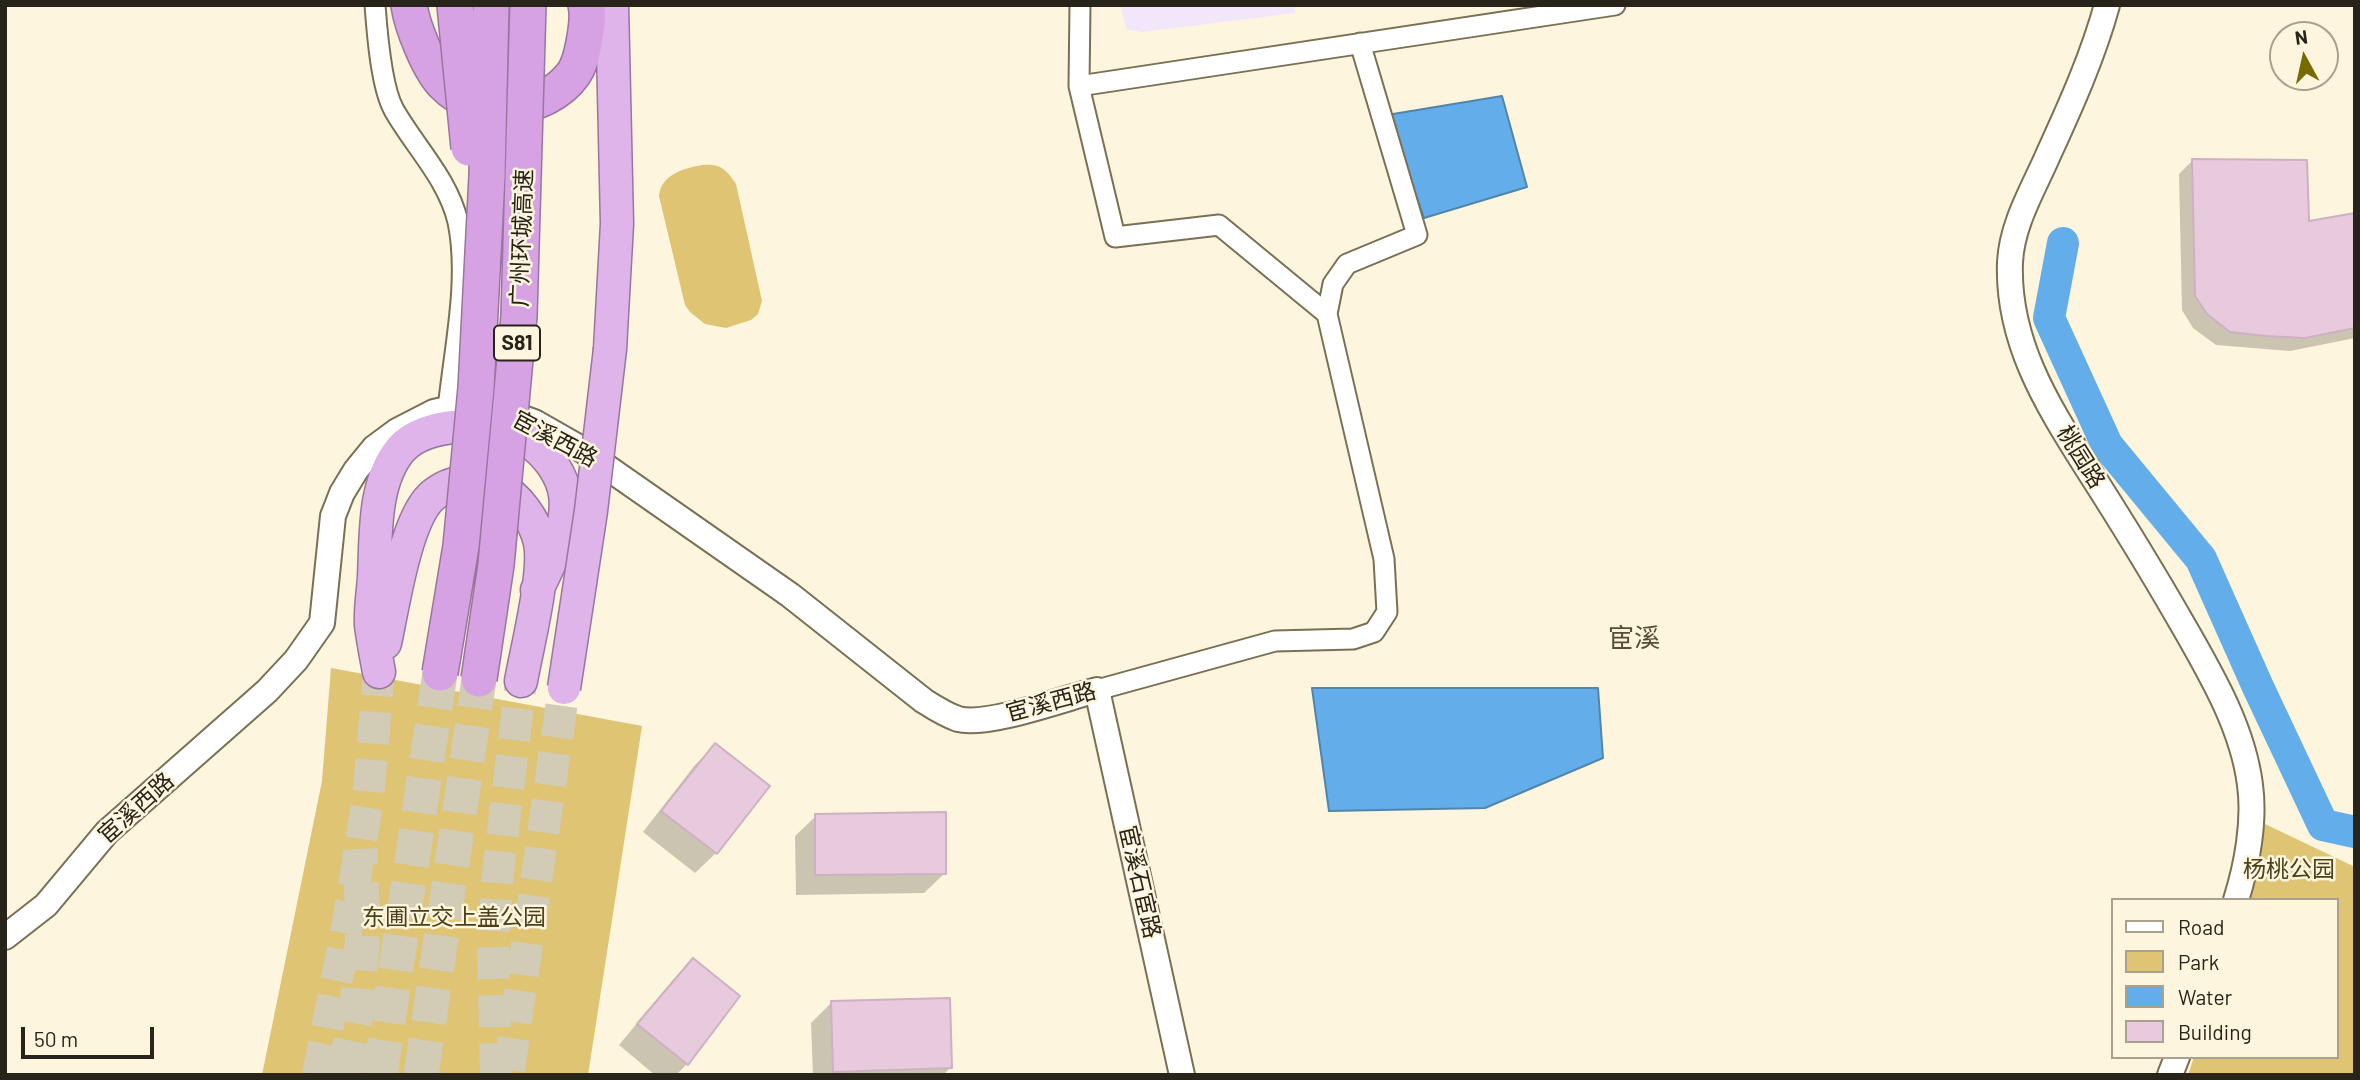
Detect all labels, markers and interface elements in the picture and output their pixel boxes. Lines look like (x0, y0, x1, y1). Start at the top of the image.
north arrow (2269, 21, 2339, 91)
text: N (2293, 24, 2309, 49)
street label: 广州环城高速 (506, 169, 538, 307)
road number: S81 (494, 326, 540, 360)
street label: 宦溪西路 (508, 405, 602, 473)
street label: 桃园路 (2051, 420, 2111, 494)
district label: 宦溪 (1608, 622, 1660, 654)
street label: 宦溪西路 (1003, 677, 1099, 727)
street label: 宦溪西路 (93, 767, 179, 849)
street label: 宦溪石宦路 (1114, 823, 1166, 941)
park label: 杨桃公园 (2243, 855, 2335, 883)
legend (2112, 898, 2339, 1059)
park label: 东圃立交上盖公园 (362, 903, 546, 931)
text: Road (2178, 914, 2224, 939)
text: Park (2178, 949, 2219, 974)
text: Water (2178, 984, 2232, 1009)
scale bar (24, 1014, 158, 1058)
text: Building (2178, 1019, 2252, 1044)
text: 50 m (34, 1026, 78, 1051)

